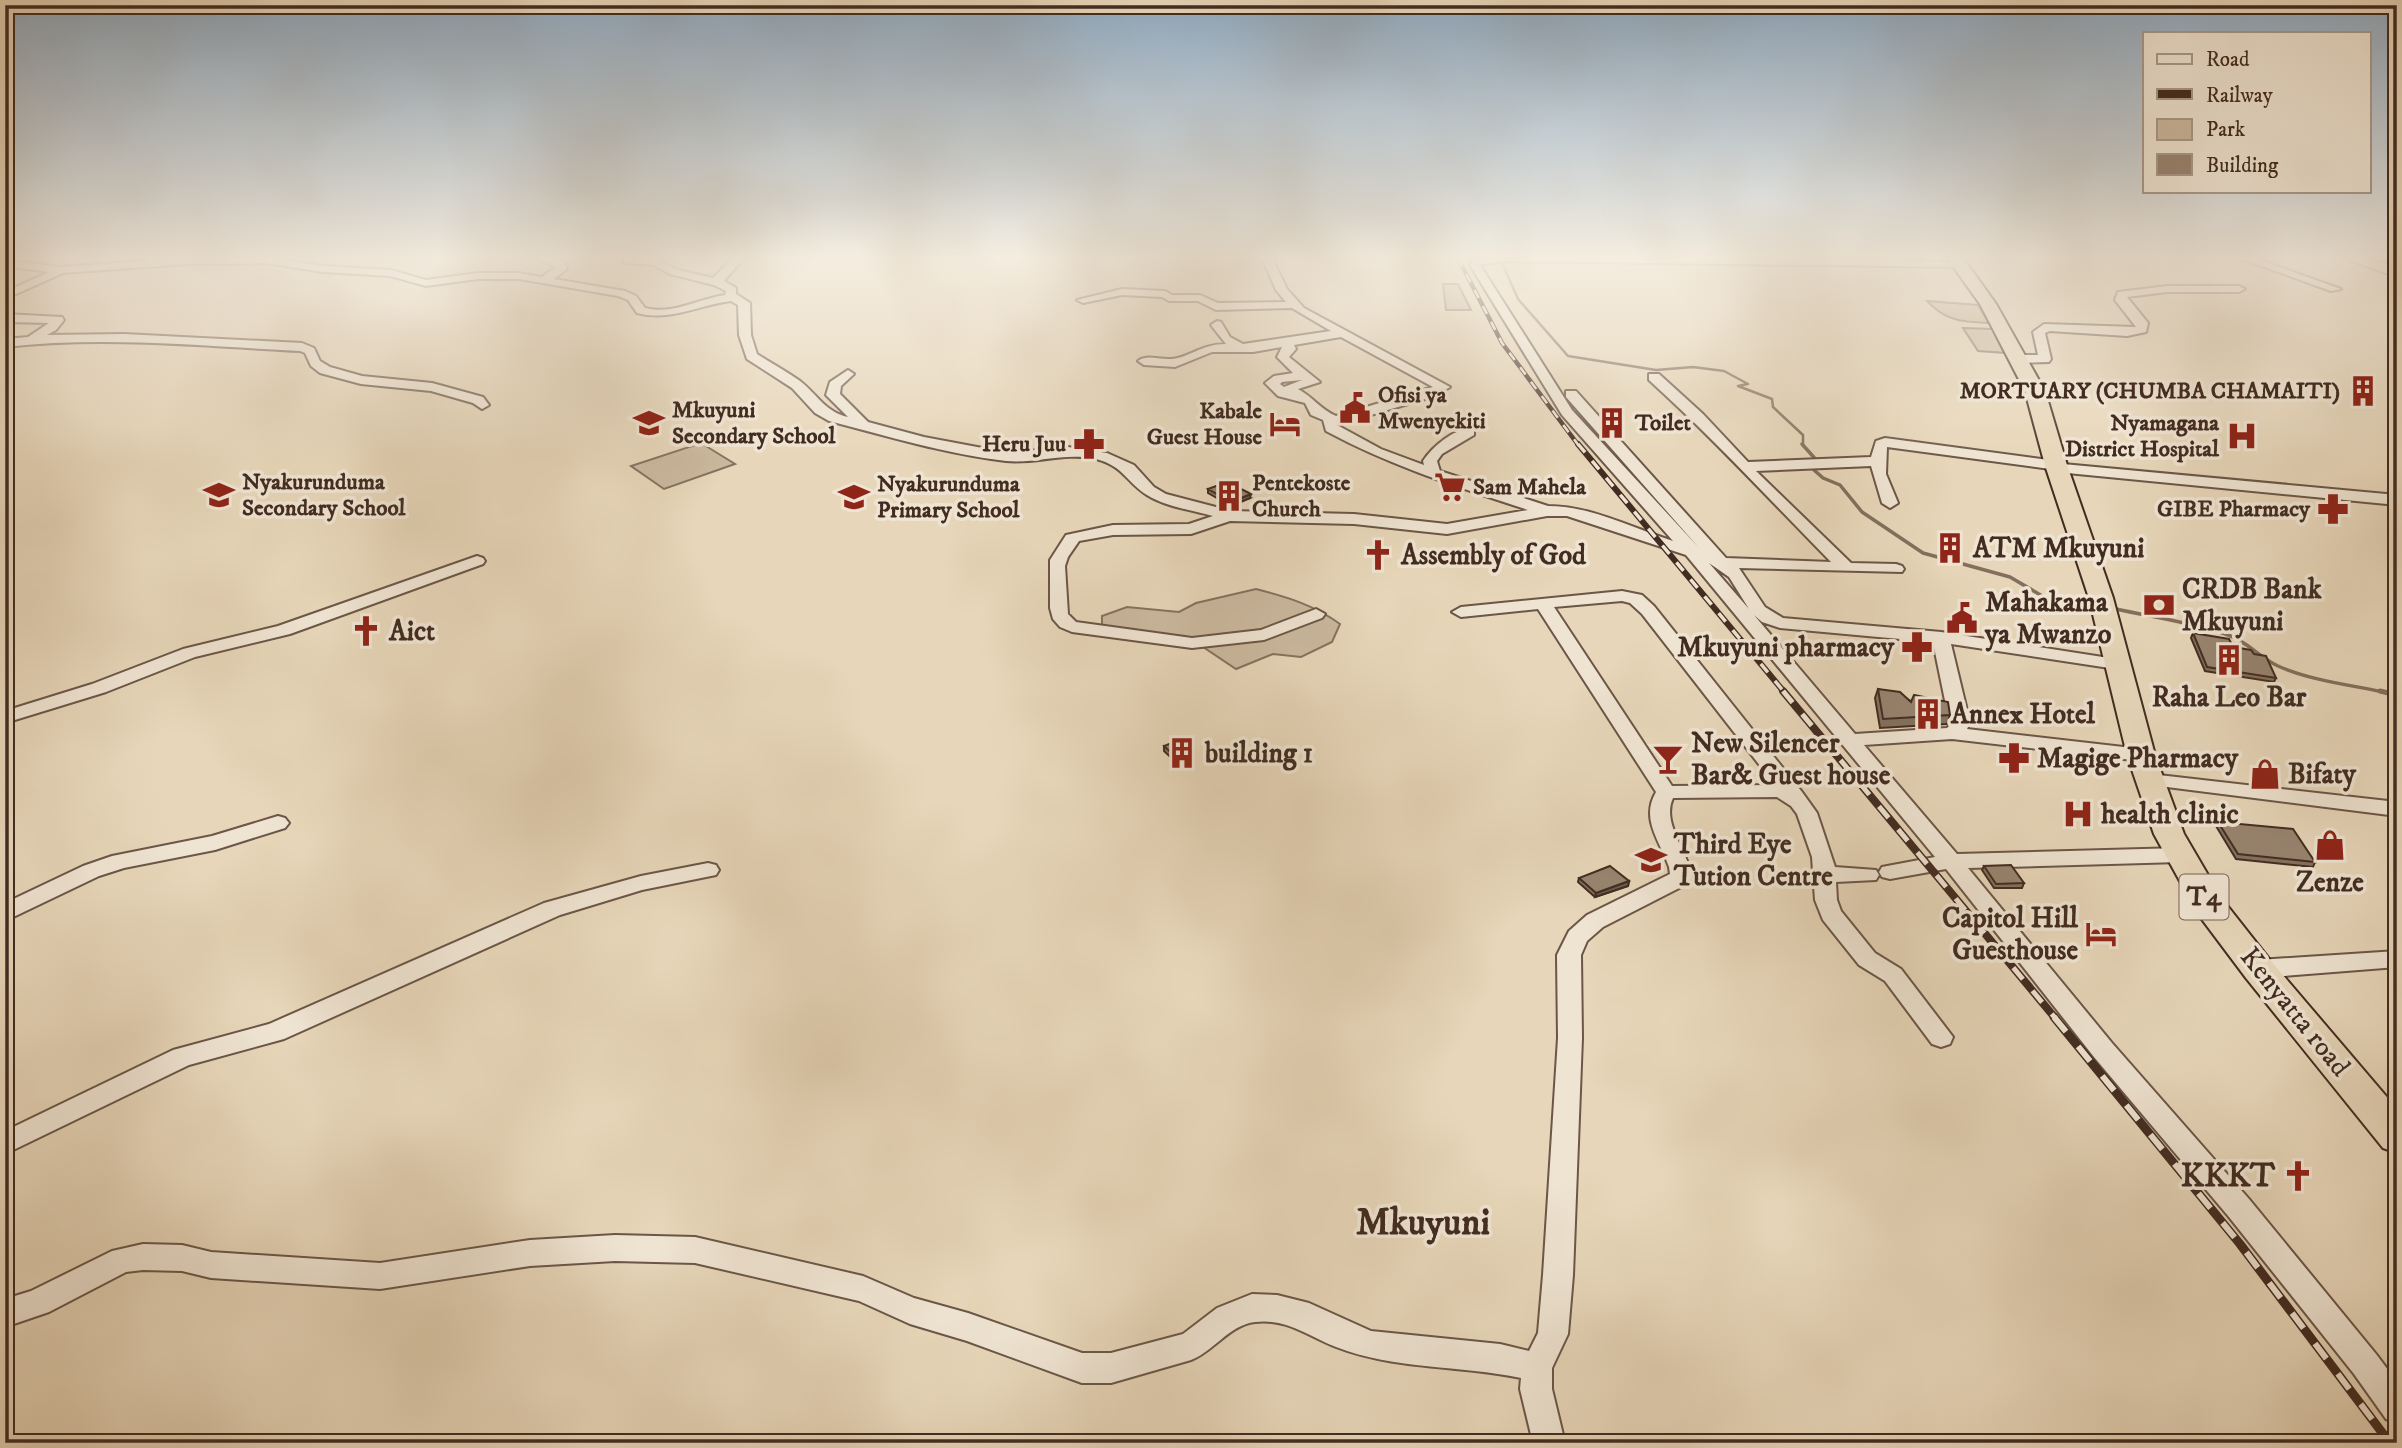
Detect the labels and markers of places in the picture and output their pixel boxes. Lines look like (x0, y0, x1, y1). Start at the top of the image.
building icon: MORTUARY (CHUMBA CHAMAITI) (2346, 374, 2380, 408)
place label: MORTUARY (CHUMBA CHAMAITI) (1960, 377, 2340, 406)
place label: Ofisi ya Mwenyekiti (1378, 381, 1486, 436)
public building icon: Ofisi ya Mwenyekiti (1338, 391, 1372, 425)
place label: Mkuyuni Secondary School (672, 396, 837, 451)
place label: Kabale Guest House (1147, 397, 1262, 452)
school or university icon: Mkuyuni Secondary School (632, 406, 666, 440)
building icon: Toilet (1595, 406, 1629, 440)
hotel icon: Kabale Guest House (1268, 407, 1302, 441)
place label: Toilet (1634, 409, 1691, 438)
place label: Nyamagana District Hospital (2065, 409, 2220, 464)
hospital icon: Nyamagana District Hospital (2225, 419, 2259, 453)
pharmacy icon: Heru Juu (1072, 427, 1106, 461)
place label: Heru Juu (982, 430, 1066, 459)
place label: Nyakurunduma Secondary School (242, 468, 407, 523)
place label: Pentekoste Church (1252, 469, 1351, 524)
place label: Nyakurunduma Primary School (877, 470, 1021, 525)
supermarket icon: Sam Mahela (1433, 470, 1467, 504)
place label: Sam Mahela (1473, 473, 1587, 502)
school or university icon: Nyakurunduma Secondary School (202, 478, 236, 512)
building icon: Pentekoste Church (1212, 479, 1246, 513)
school or university icon: Nyakurunduma Primary School (837, 480, 871, 514)
pharmacy icon: GIBE Pharmacy (2316, 492, 2350, 526)
place label: GIBE Pharmacy (2157, 495, 2311, 524)
building icon: ATM Mkuyuni (1933, 531, 1967, 565)
place label: ATM Mkuyuni (1972, 531, 2144, 566)
church icon: Assembly of God (1361, 538, 1395, 572)
place label: Assembly of God (1400, 538, 1587, 573)
place label: CRDB Bank Mkuyuni (2182, 572, 2323, 639)
place label: Mahakama ya Mwanzo (1984, 585, 2112, 652)
bank icon: CRDB Bank Mkuyuni (2142, 588, 2176, 622)
public building icon: Mahakama ya Mwanzo (1945, 601, 1979, 635)
church icon: Aict (349, 614, 383, 648)
place label: Aict (388, 614, 435, 649)
place label: Mkuyuni pharmacy (1677, 630, 1895, 665)
pharmacy icon: Mkuyuni pharmacy (1900, 630, 1934, 664)
building icon: Raha Leo Bar (2212, 643, 2246, 677)
place label: Raha Leo Bar (2152, 680, 2307, 715)
building icon: Annex Hotel (1911, 697, 1945, 731)
place label: Annex Hotel (1950, 697, 2096, 732)
place label: New Silencer Bar& Guest house (1691, 726, 1891, 793)
building icon: building 1 (1165, 736, 1199, 770)
place label: building 1 (1204, 736, 1313, 771)
pharmacy icon: Magige Pharmacy (1997, 741, 2031, 775)
place label: Magige Pharmacy (2037, 741, 2239, 776)
bar icon: New Silencer Bar& Guest house (1651, 742, 1685, 776)
shop icon: Bifaty (2248, 757, 2282, 791)
place label: Bifaty (2288, 757, 2357, 792)
hospital icon: health clinic (2061, 797, 2095, 831)
place label: health clinic (2100, 797, 2239, 832)
place label: Third Eye Tution Centre (1673, 827, 1833, 894)
shop icon: Zenze (2313, 828, 2347, 862)
school or university icon: Third Eye Tution Centre (1634, 843, 1668, 877)
place label: Zenze (2296, 865, 2364, 900)
place label: Capitol Hill Guesthouse (1942, 901, 2079, 968)
hotel icon: Capitol Hill Guesthouse (2084, 917, 2118, 951)
place label: KKKT (2181, 1156, 2276, 1197)
church icon: KKKT (2281, 1159, 2315, 1193)

